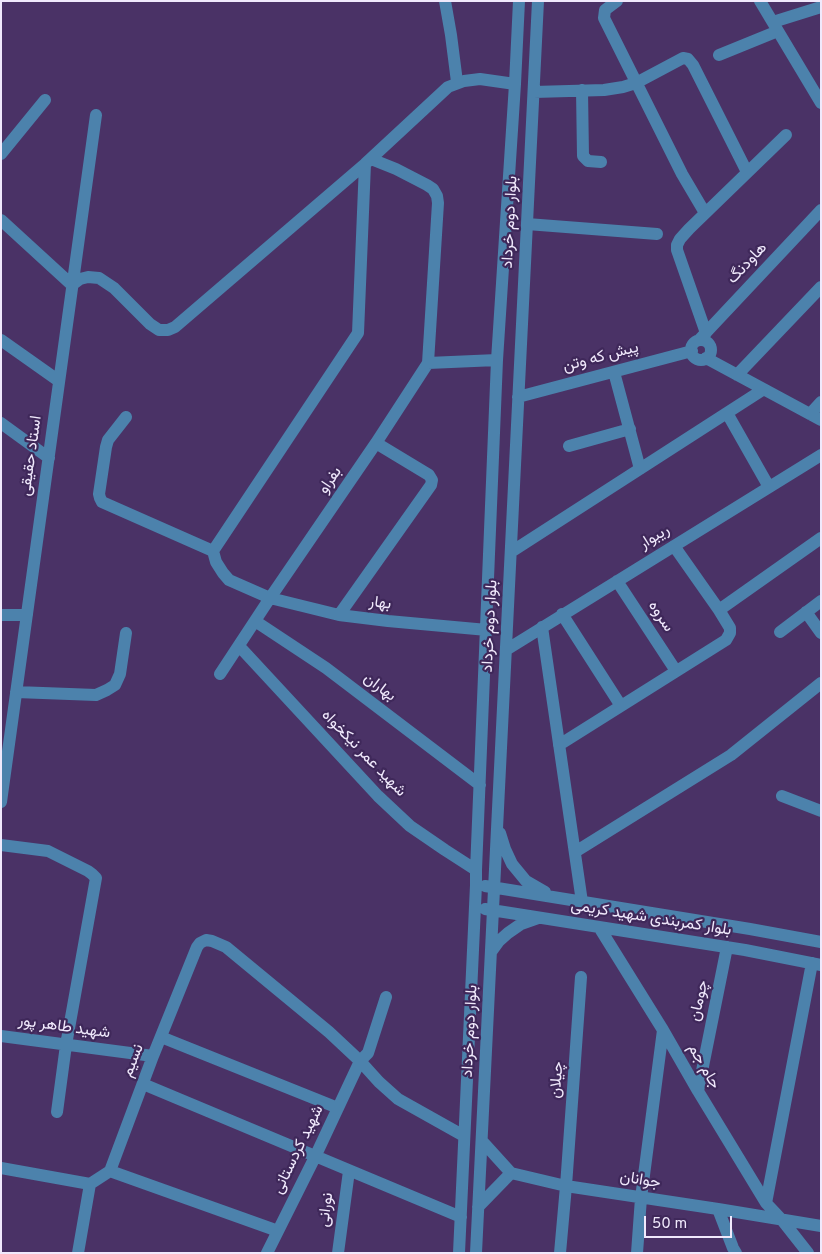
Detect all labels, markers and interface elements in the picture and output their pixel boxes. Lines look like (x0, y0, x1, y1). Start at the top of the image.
street label: بلوار دوم خرداد (499, 175, 523, 269)
street label: هاودنگ (724, 239, 772, 289)
street label: پیش که وتن (561, 339, 641, 377)
street label: استاد حقیقی (17, 415, 47, 497)
street label: بفراو (315, 464, 347, 498)
street label: ریبوار (636, 521, 674, 555)
street label: بلوار دوم خرداد (479, 579, 503, 673)
street label: بهار (368, 593, 392, 615)
street label: سروه (643, 598, 677, 636)
street label: بهاران (359, 670, 399, 706)
street label: شهید عمر نیکخواه (317, 706, 409, 802)
street label: بلوار کمربندی شهید کریمی (569, 897, 733, 941)
street label: چومان (686, 979, 714, 1023)
street label: بلوار دوم خرداد (459, 984, 483, 1078)
street label: شهید طاهر پور (17, 1012, 111, 1044)
street label: جام جم (682, 1041, 724, 1093)
street label: نسیم (119, 1042, 149, 1080)
street label: چیلان (547, 1061, 569, 1099)
street label: شهید کردستانی (269, 1103, 329, 1197)
street label: جوانان (618, 1168, 662, 1194)
street label: نورانی (315, 1192, 339, 1228)
scale bar (647, 1206, 734, 1238)
text: 50 m (652, 1215, 687, 1234)

